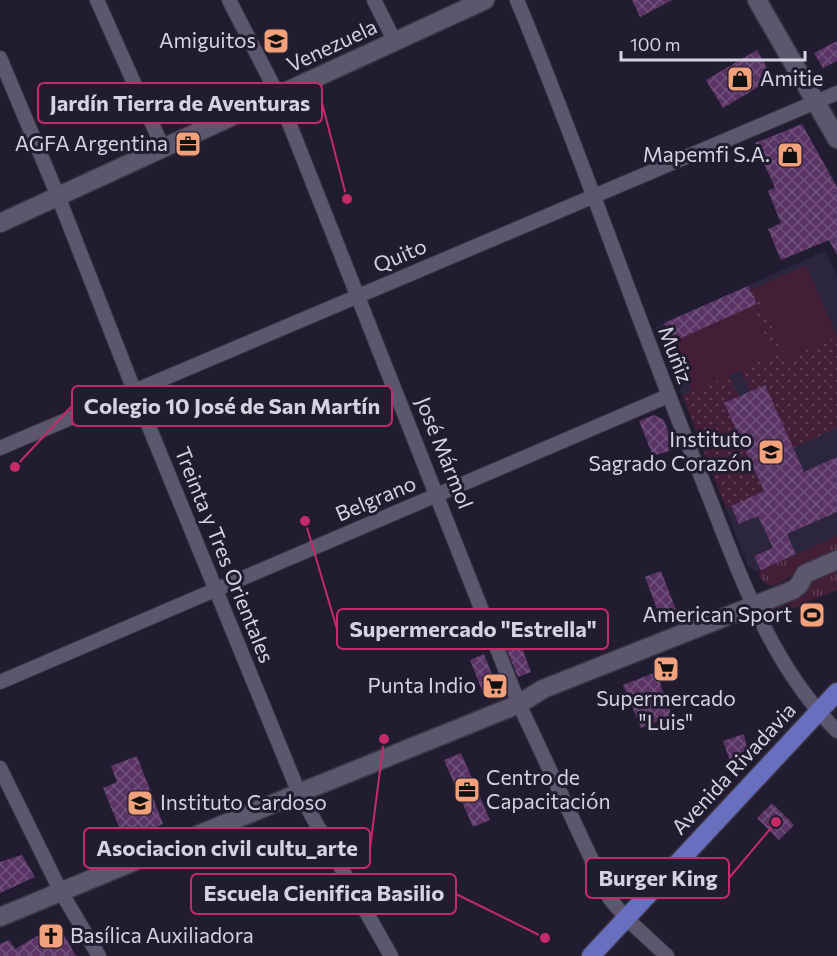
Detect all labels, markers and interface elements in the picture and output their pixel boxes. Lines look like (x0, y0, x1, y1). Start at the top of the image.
street label: Venezuela (282, 13, 380, 76)
scale bar (621, 24, 806, 62)
school or university icon: Amiguitos (261, 26, 291, 56)
place label: Amiguitos (159, 27, 256, 52)
text: 100 m (630, 33, 680, 55)
shop icon: Amitie (725, 64, 755, 94)
place label: Amitie (760, 65, 823, 90)
callout: Jardín Tierra de Aventuras (38, 83, 322, 123)
text: Jardín Tierra de Aventuras (50, 89, 310, 116)
office icon: AGFA Argentina (173, 129, 203, 159)
place label: AGFA Argentina (15, 130, 168, 155)
shop icon: Mapemfi S.A. (775, 140, 805, 170)
place label: Mapemfi S.A. (643, 141, 770, 166)
street label: Quito (369, 232, 430, 277)
street label: Muñiz (654, 322, 699, 387)
callout: Colegio 10 José de San Martín (72, 386, 392, 426)
text: Colegio 10 José de San Martín (84, 392, 380, 419)
street label: José Mármol (412, 393, 479, 512)
place label: Instituto Sagrado Corazón (588, 426, 752, 475)
school or university icon: Instituto Sagrado Corazón (756, 437, 786, 467)
street label: Treinta y Tres Orientales (171, 443, 280, 666)
street label: Belgrano (331, 469, 419, 526)
sports icon: American Sport (797, 600, 827, 630)
place label: American Sport (643, 601, 792, 626)
callout: Supermercado "Estrella" (337, 609, 608, 649)
text: Supermercado "Estrella" (350, 615, 596, 642)
supermarket icon: Supermercado "Luis" (651, 654, 681, 684)
supermarket icon: Punta Indio (480, 671, 510, 701)
place label: Punta Indio (367, 672, 476, 697)
place label: Supermercado "Luis" (596, 685, 736, 734)
street label: Avenida Rivadavia (666, 697, 800, 839)
place label: Centro de Capacitación (486, 764, 611, 813)
office icon: Centro de Capacitación (452, 775, 482, 805)
school or university icon: Instituto Cardoso (125, 788, 155, 818)
place label: Instituto Cardoso (160, 789, 327, 814)
callout: Asociacion civil cultu_arte (84, 828, 370, 868)
text: Asociacion civil cultu_arte (96, 834, 358, 861)
callout: Burger King (586, 858, 729, 898)
text: Burger King (598, 864, 718, 891)
callout: Escuela Cienifica Basilio (191, 874, 456, 914)
text: Escuela Cienifica Basilio (204, 879, 444, 906)
church icon: Basílica Auxiliadora (36, 921, 66, 951)
place label: Basílica Auxiliadora (70, 922, 254, 947)

